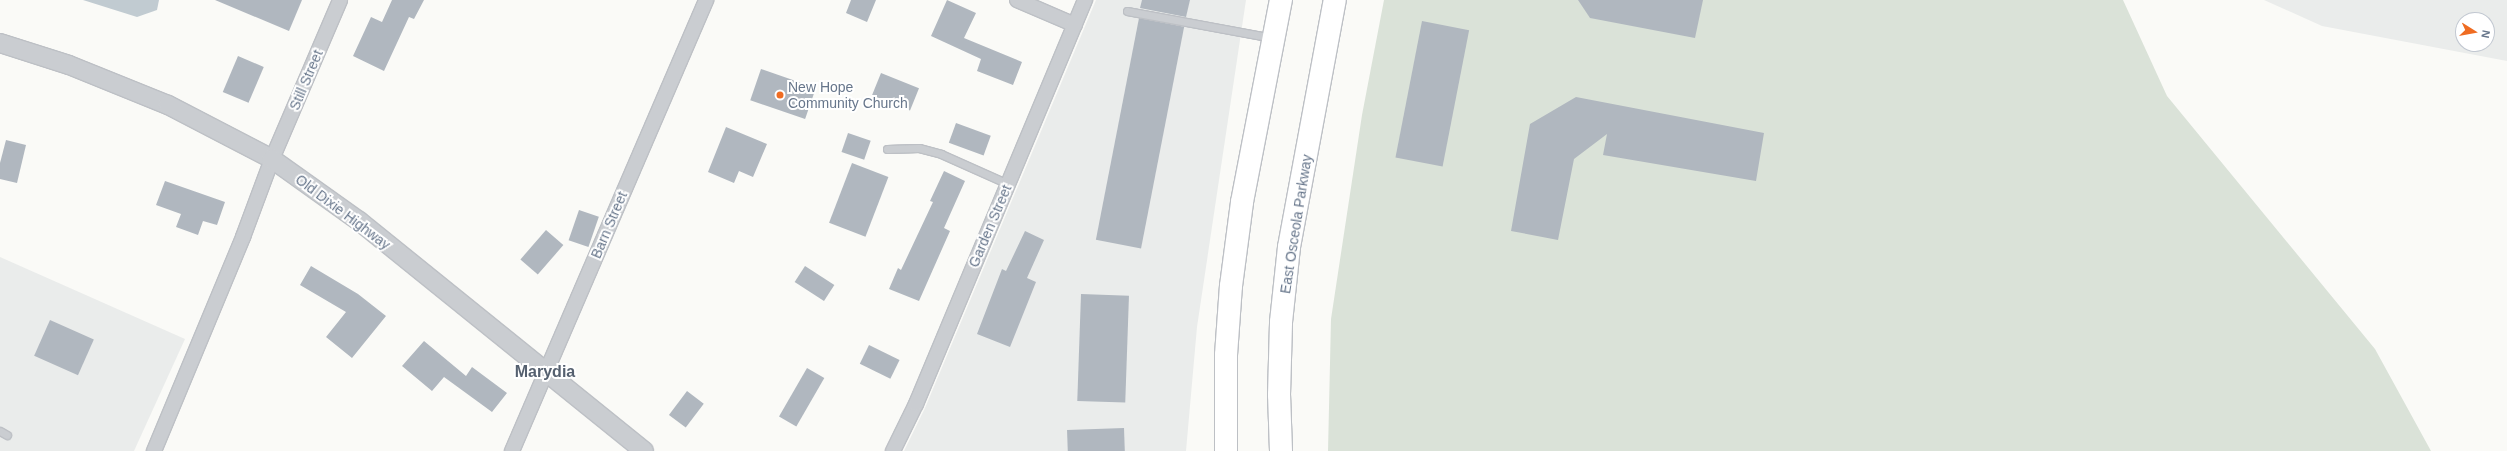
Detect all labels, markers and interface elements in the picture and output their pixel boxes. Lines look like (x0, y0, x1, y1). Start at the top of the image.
north arrow (2455, 12, 2495, 52)
text: N (2479, 29, 2492, 39)
street label: Still Street (286, 47, 326, 113)
place label: New Hope Community Church (788, 79, 908, 112)
marker: New Hope Community Church (775, 90, 785, 100)
street label: East Osceola Parkway (1277, 153, 1315, 295)
street label: Old Dixie Highway (292, 171, 394, 253)
street label: Garden Street (965, 182, 1015, 270)
street label: Barn Street (587, 189, 631, 261)
district label: Marydia (515, 362, 575, 382)

